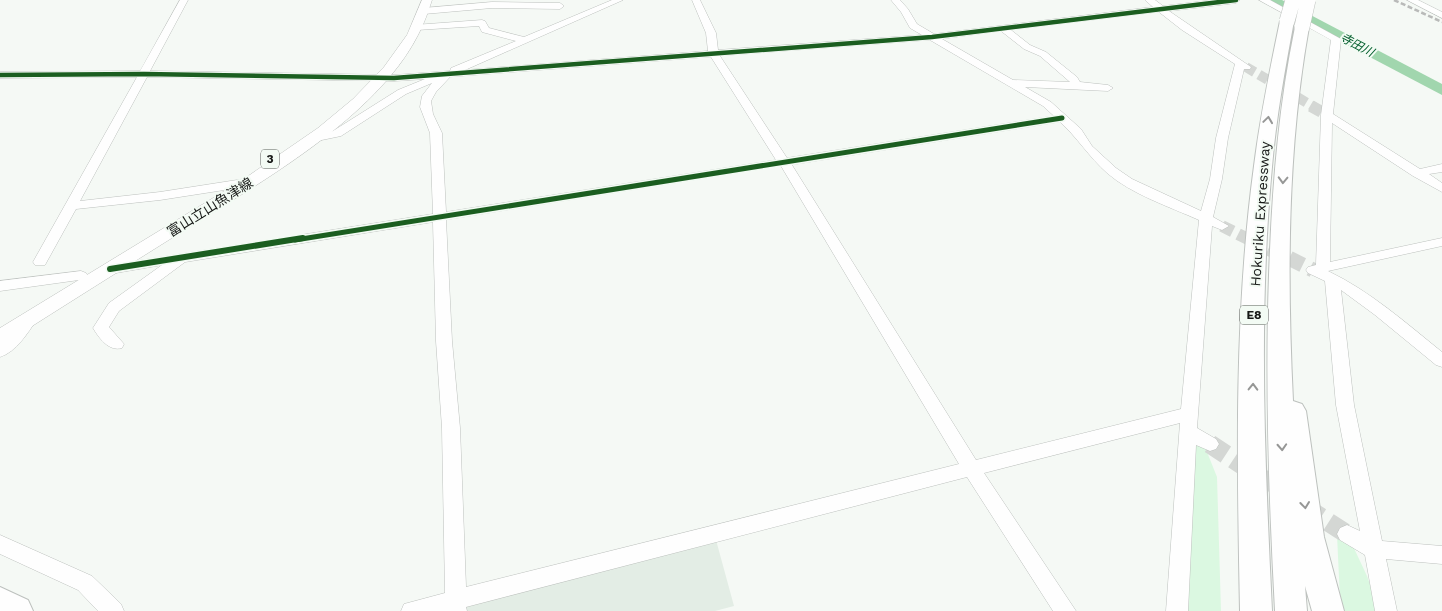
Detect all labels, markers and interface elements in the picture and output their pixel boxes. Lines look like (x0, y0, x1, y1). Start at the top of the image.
water label: 寺田川 (1338, 30, 1378, 61)
one-way arrow (1262, 116, 1272, 125)
street label: Hokuriku Expressway (1247, 140, 1273, 287)
road number: 3 (261, 150, 279, 168)
street label: 富山立山魚津線 (164, 174, 256, 240)
one-way arrow (1277, 176, 1288, 184)
road number: E8 (1240, 306, 1268, 324)
one-way arrow (1248, 383, 1258, 391)
one-way arrow (1276, 443, 1287, 451)
one-way arrow (1299, 501, 1310, 509)

